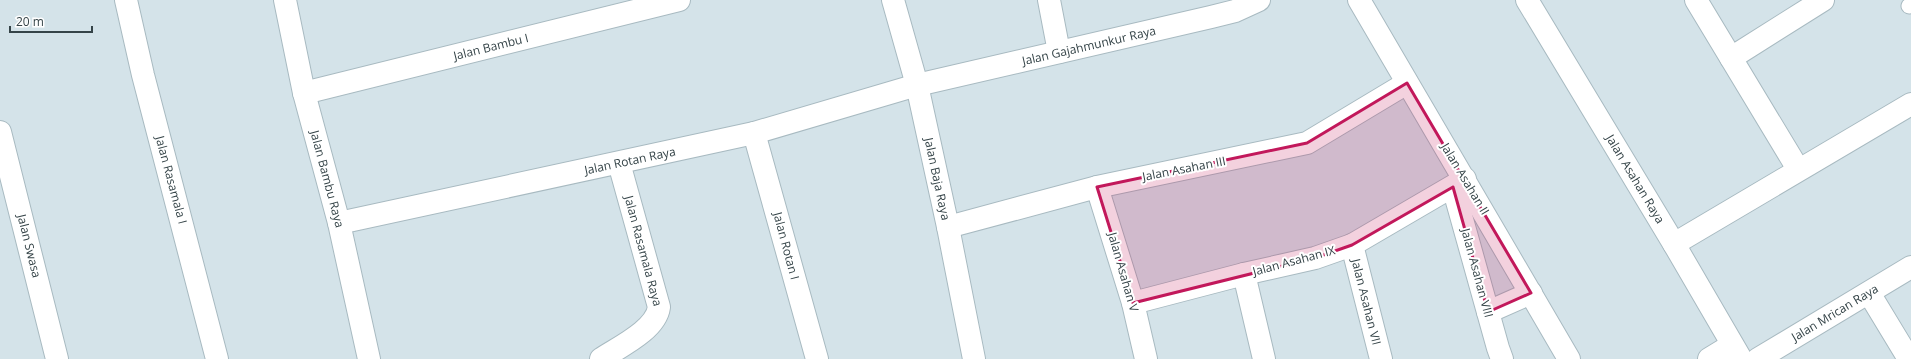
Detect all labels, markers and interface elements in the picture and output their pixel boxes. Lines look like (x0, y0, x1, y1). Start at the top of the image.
scale bar (10, 8, 92, 34)
text: 20 m (16, 13, 44, 30)
street label: Jalan Gajahmunkur Raya (1019, 22, 1157, 69)
street label: Jalan Bambu I (451, 29, 530, 64)
street label: Jalan Bambu Raya (306, 127, 349, 229)
street label: Jalan Asahan Raya (1602, 130, 1669, 227)
street label: Jalan Rasamala I (151, 133, 191, 226)
street label: Jalan Baja Raya (920, 135, 955, 222)
street label: Jalan Asahan II (1437, 139, 1494, 218)
street label: Jalan Rotan Raya (582, 143, 677, 179)
street label: Jalan Asahan III (1140, 152, 1227, 185)
street label: Jalan Rasamala Raya (620, 193, 666, 308)
street label: Jalan Rotan I (769, 209, 804, 282)
street label: Jalan Swasa (13, 211, 46, 279)
street label: Jalan Asahan VIII (1457, 225, 1498, 319)
street label: Jalan Asahan V (1104, 229, 1143, 314)
street label: Jalan Asahan IX (1250, 241, 1337, 280)
street label: Jalan Asahan VII (1347, 256, 1385, 347)
street label: Jalan Mrican Raya (1787, 280, 1881, 346)

